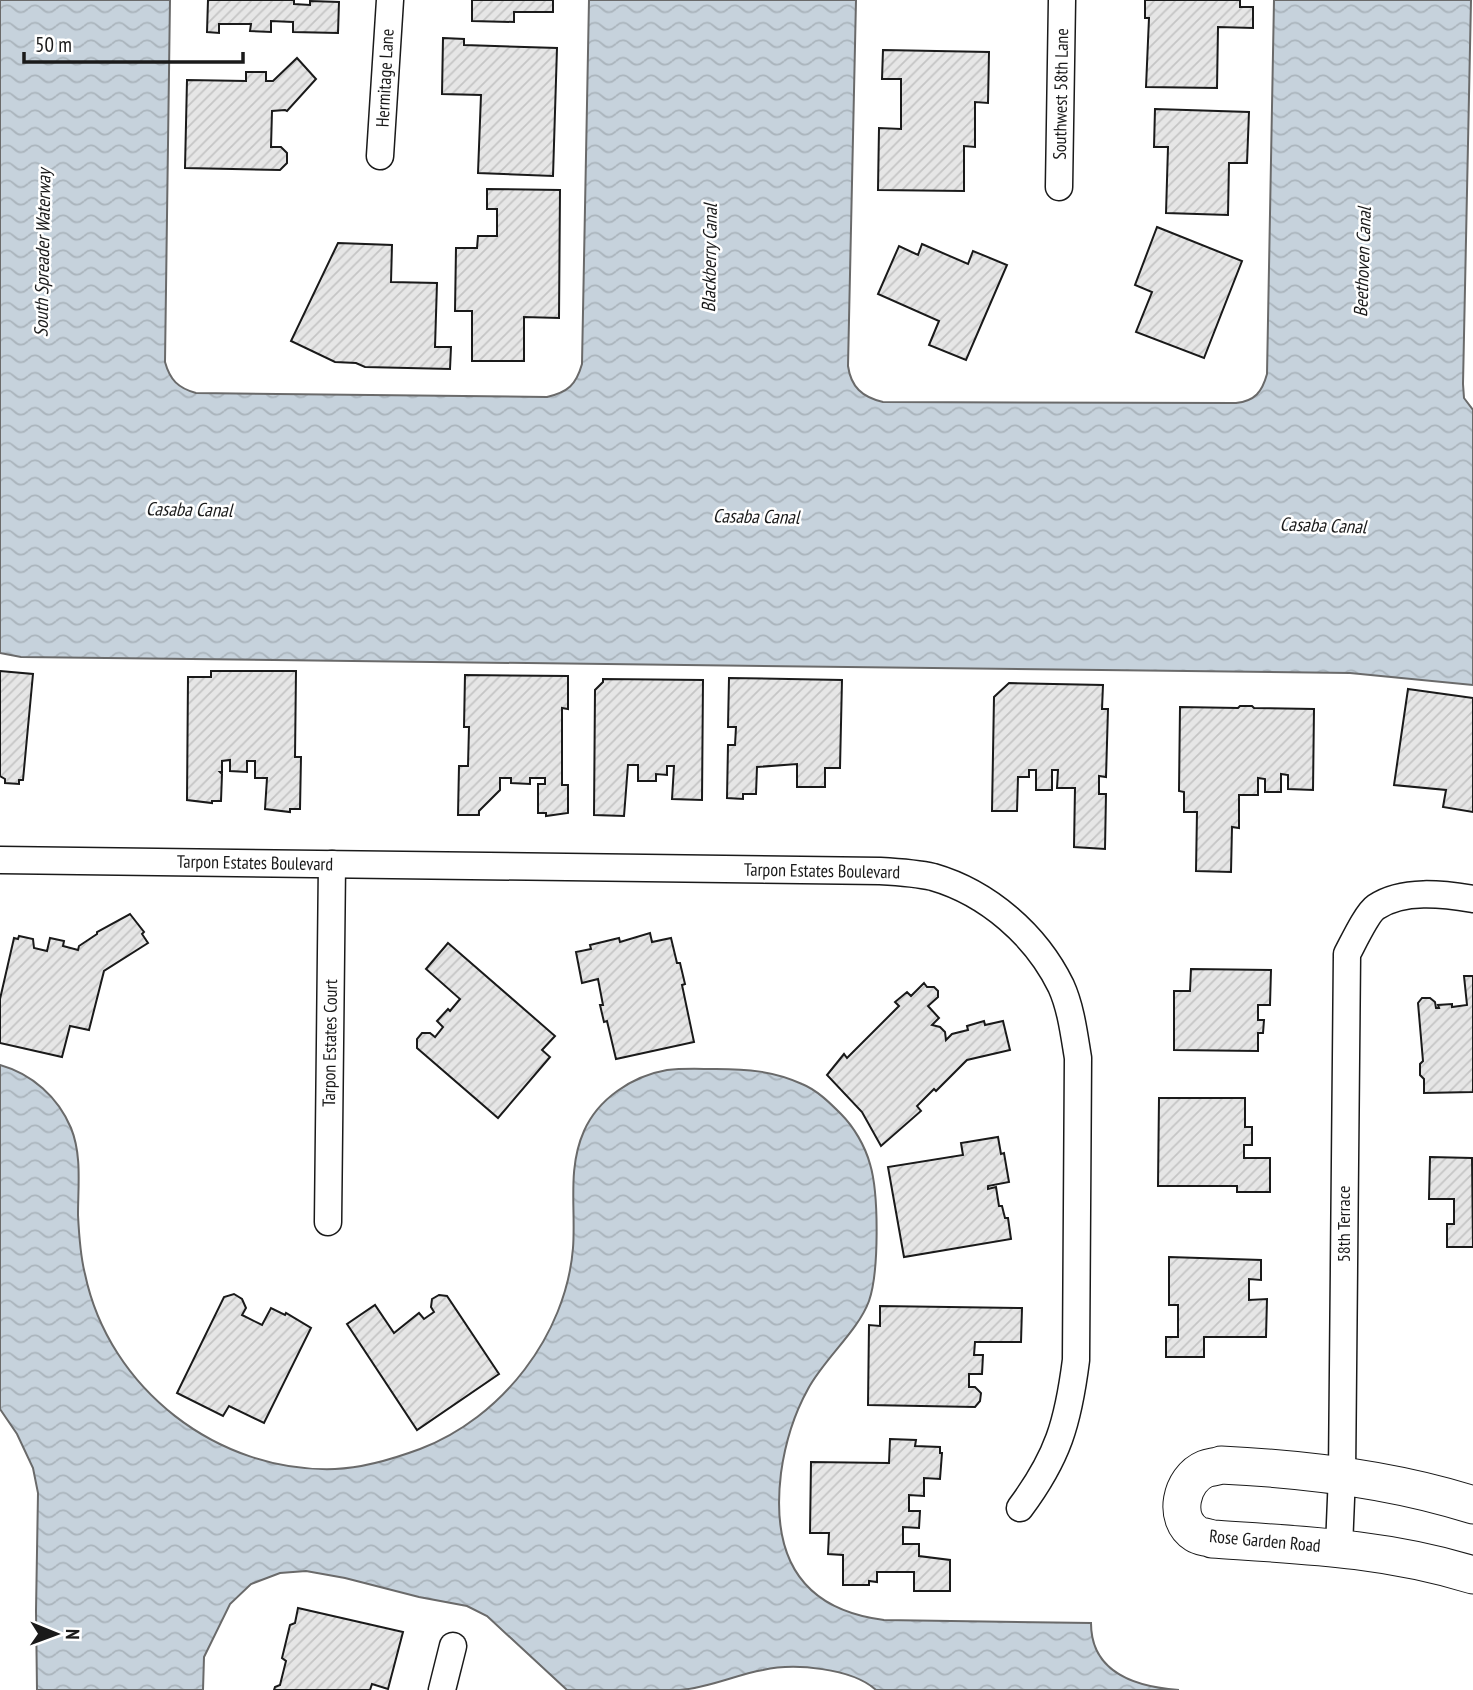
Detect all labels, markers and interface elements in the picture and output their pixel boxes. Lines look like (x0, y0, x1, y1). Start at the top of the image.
scale bar (24, 21, 243, 65)
street label: Hermitage Lane (370, 28, 399, 128)
street label: Southwest 58th Lane (1048, 28, 1073, 160)
text: 50 m (35, 31, 72, 58)
water label: South Spreader Waterway (29, 166, 56, 337)
water label: Blackberry Canal (696, 202, 722, 313)
water label: Beethoven Canal (1348, 205, 1376, 317)
water label: Casaba Canal (146, 496, 234, 522)
water label: Casaba Canal (713, 503, 801, 529)
water label: Casaba Canal (1279, 512, 1368, 539)
street label: Tarpon Estates Boulevard (177, 850, 333, 875)
street label: Tarpon Estates Boulevard (744, 858, 900, 883)
street label: Tarpon Estates Court (317, 979, 342, 1107)
street label: 58th Terrace (1332, 1186, 1355, 1262)
street label: Rose Garden Road (1208, 1524, 1322, 1557)
north arrow (21, 1599, 91, 1669)
text: N (61, 1629, 85, 1640)

